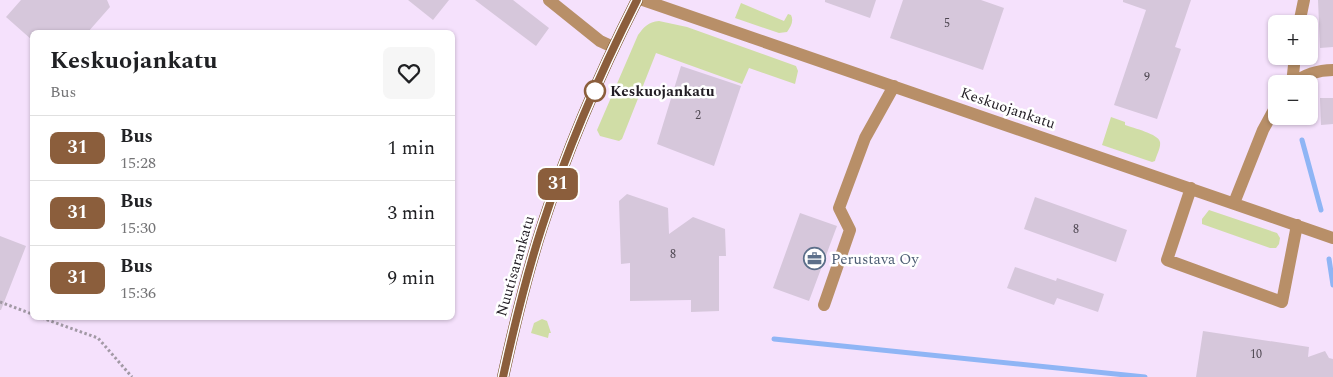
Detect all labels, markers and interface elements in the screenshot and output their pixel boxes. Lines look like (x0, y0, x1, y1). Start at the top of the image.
house number: 5 (944, 14, 950, 33)
map controls (1268, 15, 1318, 125)
button: + (1268, 15, 1318, 65)
text: Keskuojankatu (50, 43, 217, 79)
button: heart (383, 47, 435, 99)
house number: 9 (1144, 68, 1150, 87)
button: − (1268, 75, 1318, 125)
text: Bus (50, 80, 76, 104)
marker: Keskuojankatu (584, 80, 606, 102)
place label: Keskuojankatu (610, 80, 715, 103)
street label: Keskuojankatu (957, 81, 1058, 135)
house number: 2 (695, 106, 701, 125)
text: Bus (120, 122, 153, 151)
text: 31 (67, 134, 88, 161)
text: 1 min (387, 134, 435, 163)
text: 15:28 (120, 151, 156, 175)
line badge: 31 (536, 168, 580, 200)
text: 31 (548, 170, 568, 197)
text: Bus (120, 187, 153, 216)
text: 31 (67, 199, 88, 226)
text: 3 min (387, 199, 435, 228)
street label: Nuutisarankatu (490, 213, 541, 319)
text: 15:30 (120, 216, 156, 240)
house number: 8 (1073, 220, 1079, 239)
house number: 8 (670, 245, 676, 264)
office icon: Perustava Oy (803, 247, 827, 271)
place label: Perustava Oy (831, 248, 920, 271)
text: Bus (120, 252, 153, 281)
text: 31 (67, 264, 88, 291)
text: 9 min (387, 264, 435, 293)
text: 15:36 (120, 281, 156, 305)
house number: 10 (1250, 345, 1262, 364)

